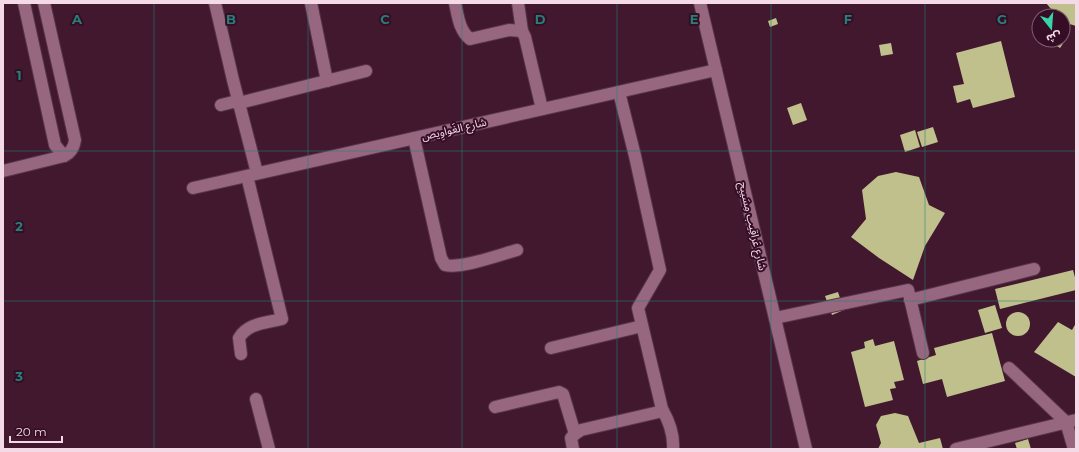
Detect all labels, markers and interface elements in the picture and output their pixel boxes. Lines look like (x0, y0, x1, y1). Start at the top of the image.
north arrow (1031, 8, 1071, 48)
text: A (71, 11, 83, 27)
text: B (226, 11, 236, 27)
text: C (380, 11, 390, 27)
text: D (535, 11, 546, 27)
text: E (690, 11, 699, 27)
text: F (844, 11, 852, 27)
text: G (997, 11, 1007, 27)
text: ش (1045, 29, 1063, 46)
text: 1 (16, 67, 22, 83)
street label: شارع الغَواوِيص (420, 115, 489, 145)
street label: شارع عَراقِيب مِسَيبِح (735, 180, 770, 272)
text: 2 (15, 218, 23, 234)
text: 3 (14, 368, 23, 384)
scale bar (10, 418, 62, 444)
text: 20 m (16, 424, 47, 439)

